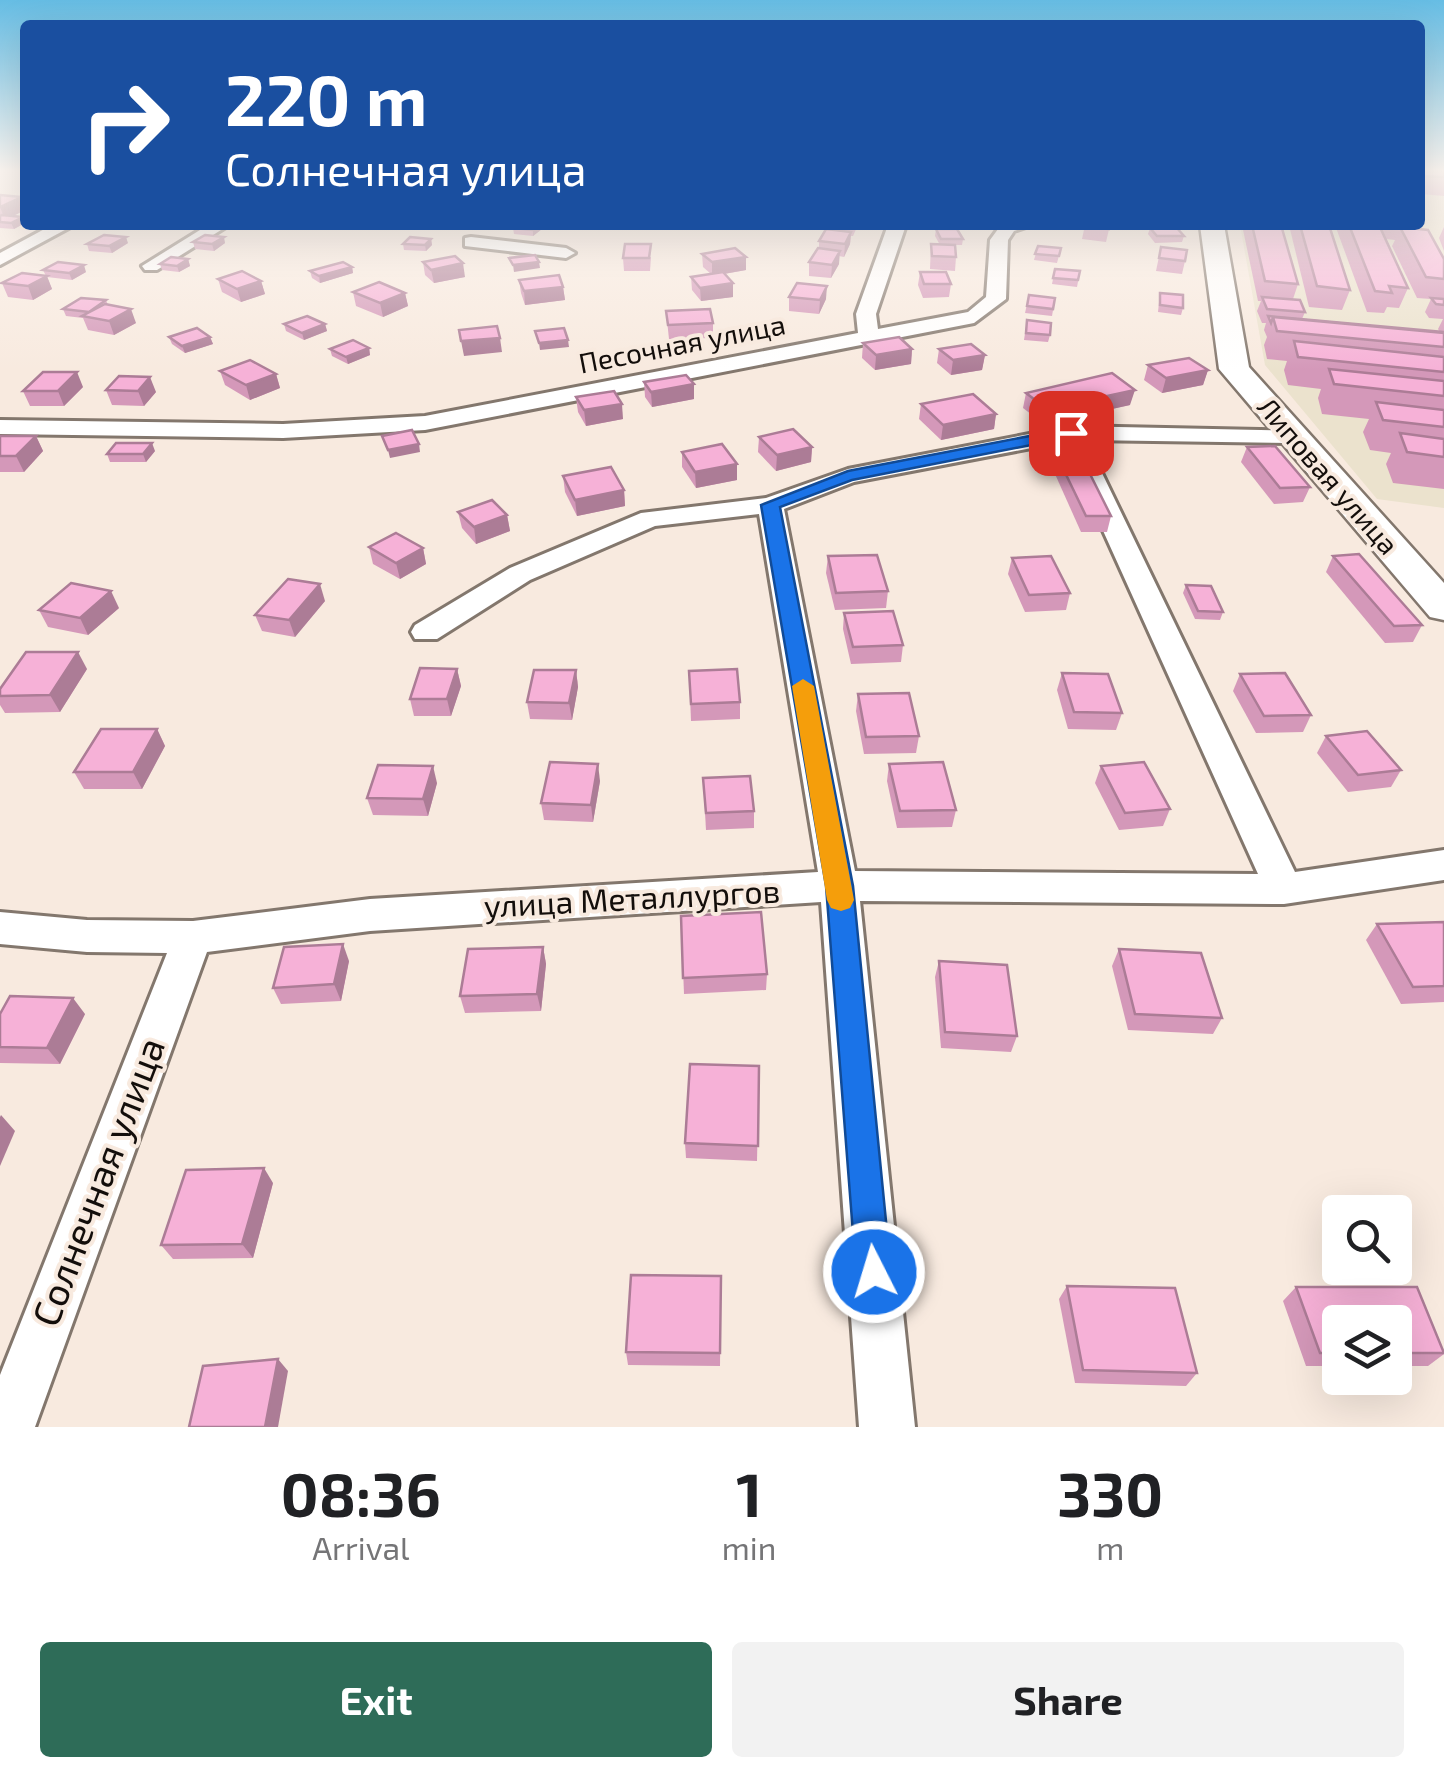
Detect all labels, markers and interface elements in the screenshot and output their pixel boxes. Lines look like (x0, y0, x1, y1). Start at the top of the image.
text: 220 m (225, 56, 427, 140)
icon: right (60, 60, 190, 190)
text: Солнечная улица (225, 141, 587, 195)
street label: Песочная улица (576, 306, 788, 380)
street label: Липовая улица (1251, 390, 1406, 561)
pin (1029, 391, 1114, 476)
icon: arrive (1044, 406, 1099, 461)
street label: улица Металлургов (483, 870, 781, 925)
street label: Солнечная улица (21, 1031, 173, 1332)
map controls (1322, 1195, 1412, 1395)
button: search (1322, 1195, 1412, 1285)
position arrow (822, 1220, 926, 1324)
button: layers (1322, 1305, 1412, 1395)
text: 08:36 (281, 1457, 441, 1529)
text: 1 (736, 1457, 762, 1529)
text: 330 (1057, 1457, 1163, 1529)
text: Arrival (312, 1528, 410, 1566)
text: min (722, 1528, 776, 1566)
text: m (1096, 1528, 1124, 1566)
button: Exit (40, 1642, 712, 1757)
button: Share (732, 1642, 1404, 1757)

